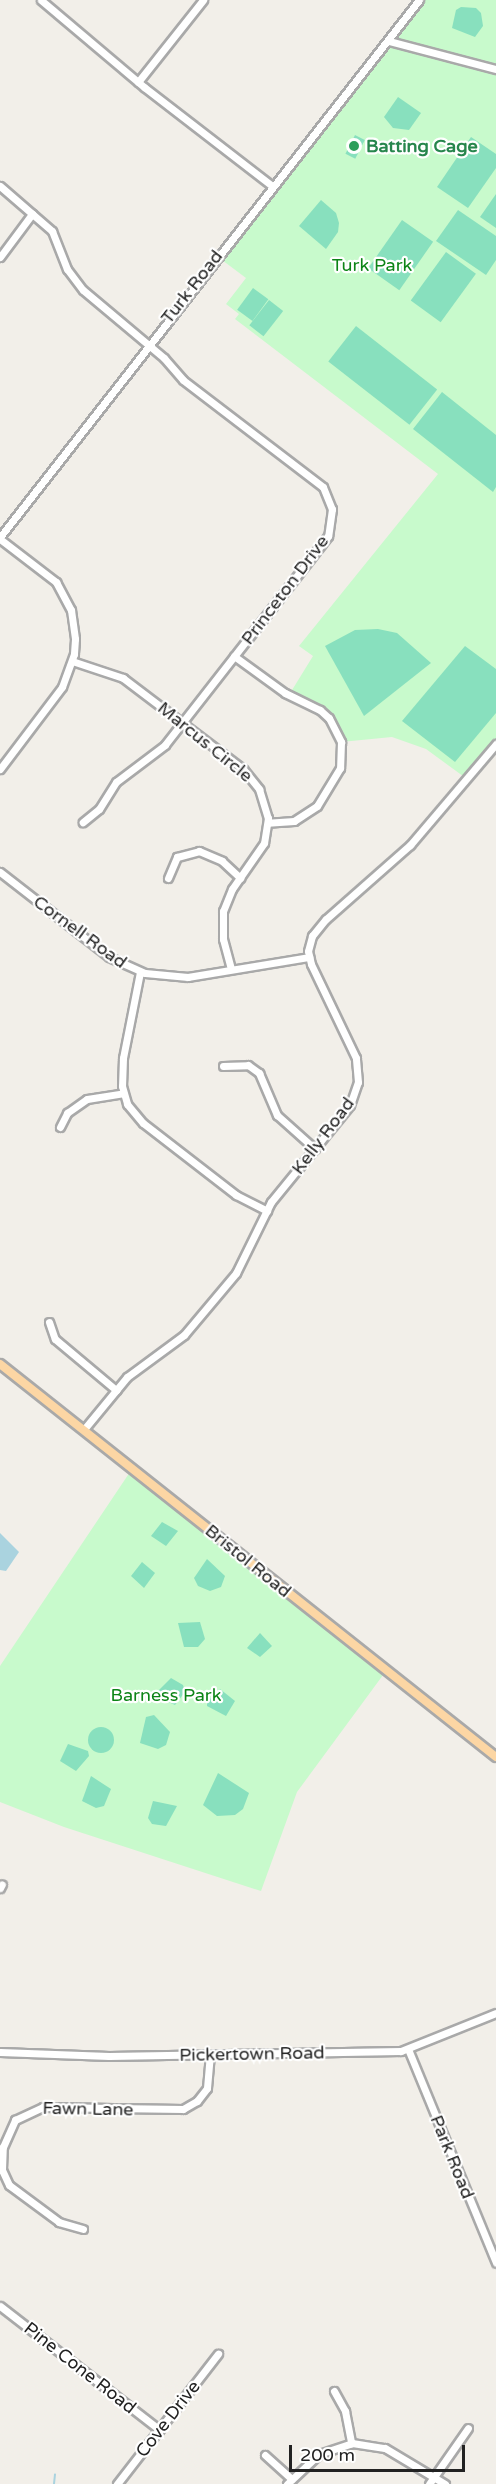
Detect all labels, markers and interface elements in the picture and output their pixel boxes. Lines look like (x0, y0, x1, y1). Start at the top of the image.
place label: Batting Cage (366, 135, 478, 157)
marker: Batting Cage (347, 139, 361, 153)
street label: Turk Road (157, 246, 227, 328)
park label: Turk Park (332, 254, 412, 276)
street label: Princeton Drive (237, 531, 333, 649)
street label: Marcus Circle (153, 697, 257, 787)
street label: Cornell Road (29, 891, 131, 973)
street label: Kelly Road (287, 1093, 359, 1179)
street label: Bristol Road (201, 1520, 295, 1602)
park label: Barness Park (110, 1684, 222, 1706)
street label: Pickertown Road (179, 2042, 325, 2066)
street label: Fawn Lane (42, 2097, 134, 2121)
street label: Park Road (425, 2112, 479, 2202)
street label: Pine Cone Road (20, 2317, 140, 2419)
street label: Cove Drive (131, 2376, 205, 2462)
scale bar (292, 2433, 468, 2471)
text: 200 m (300, 2444, 355, 2466)

